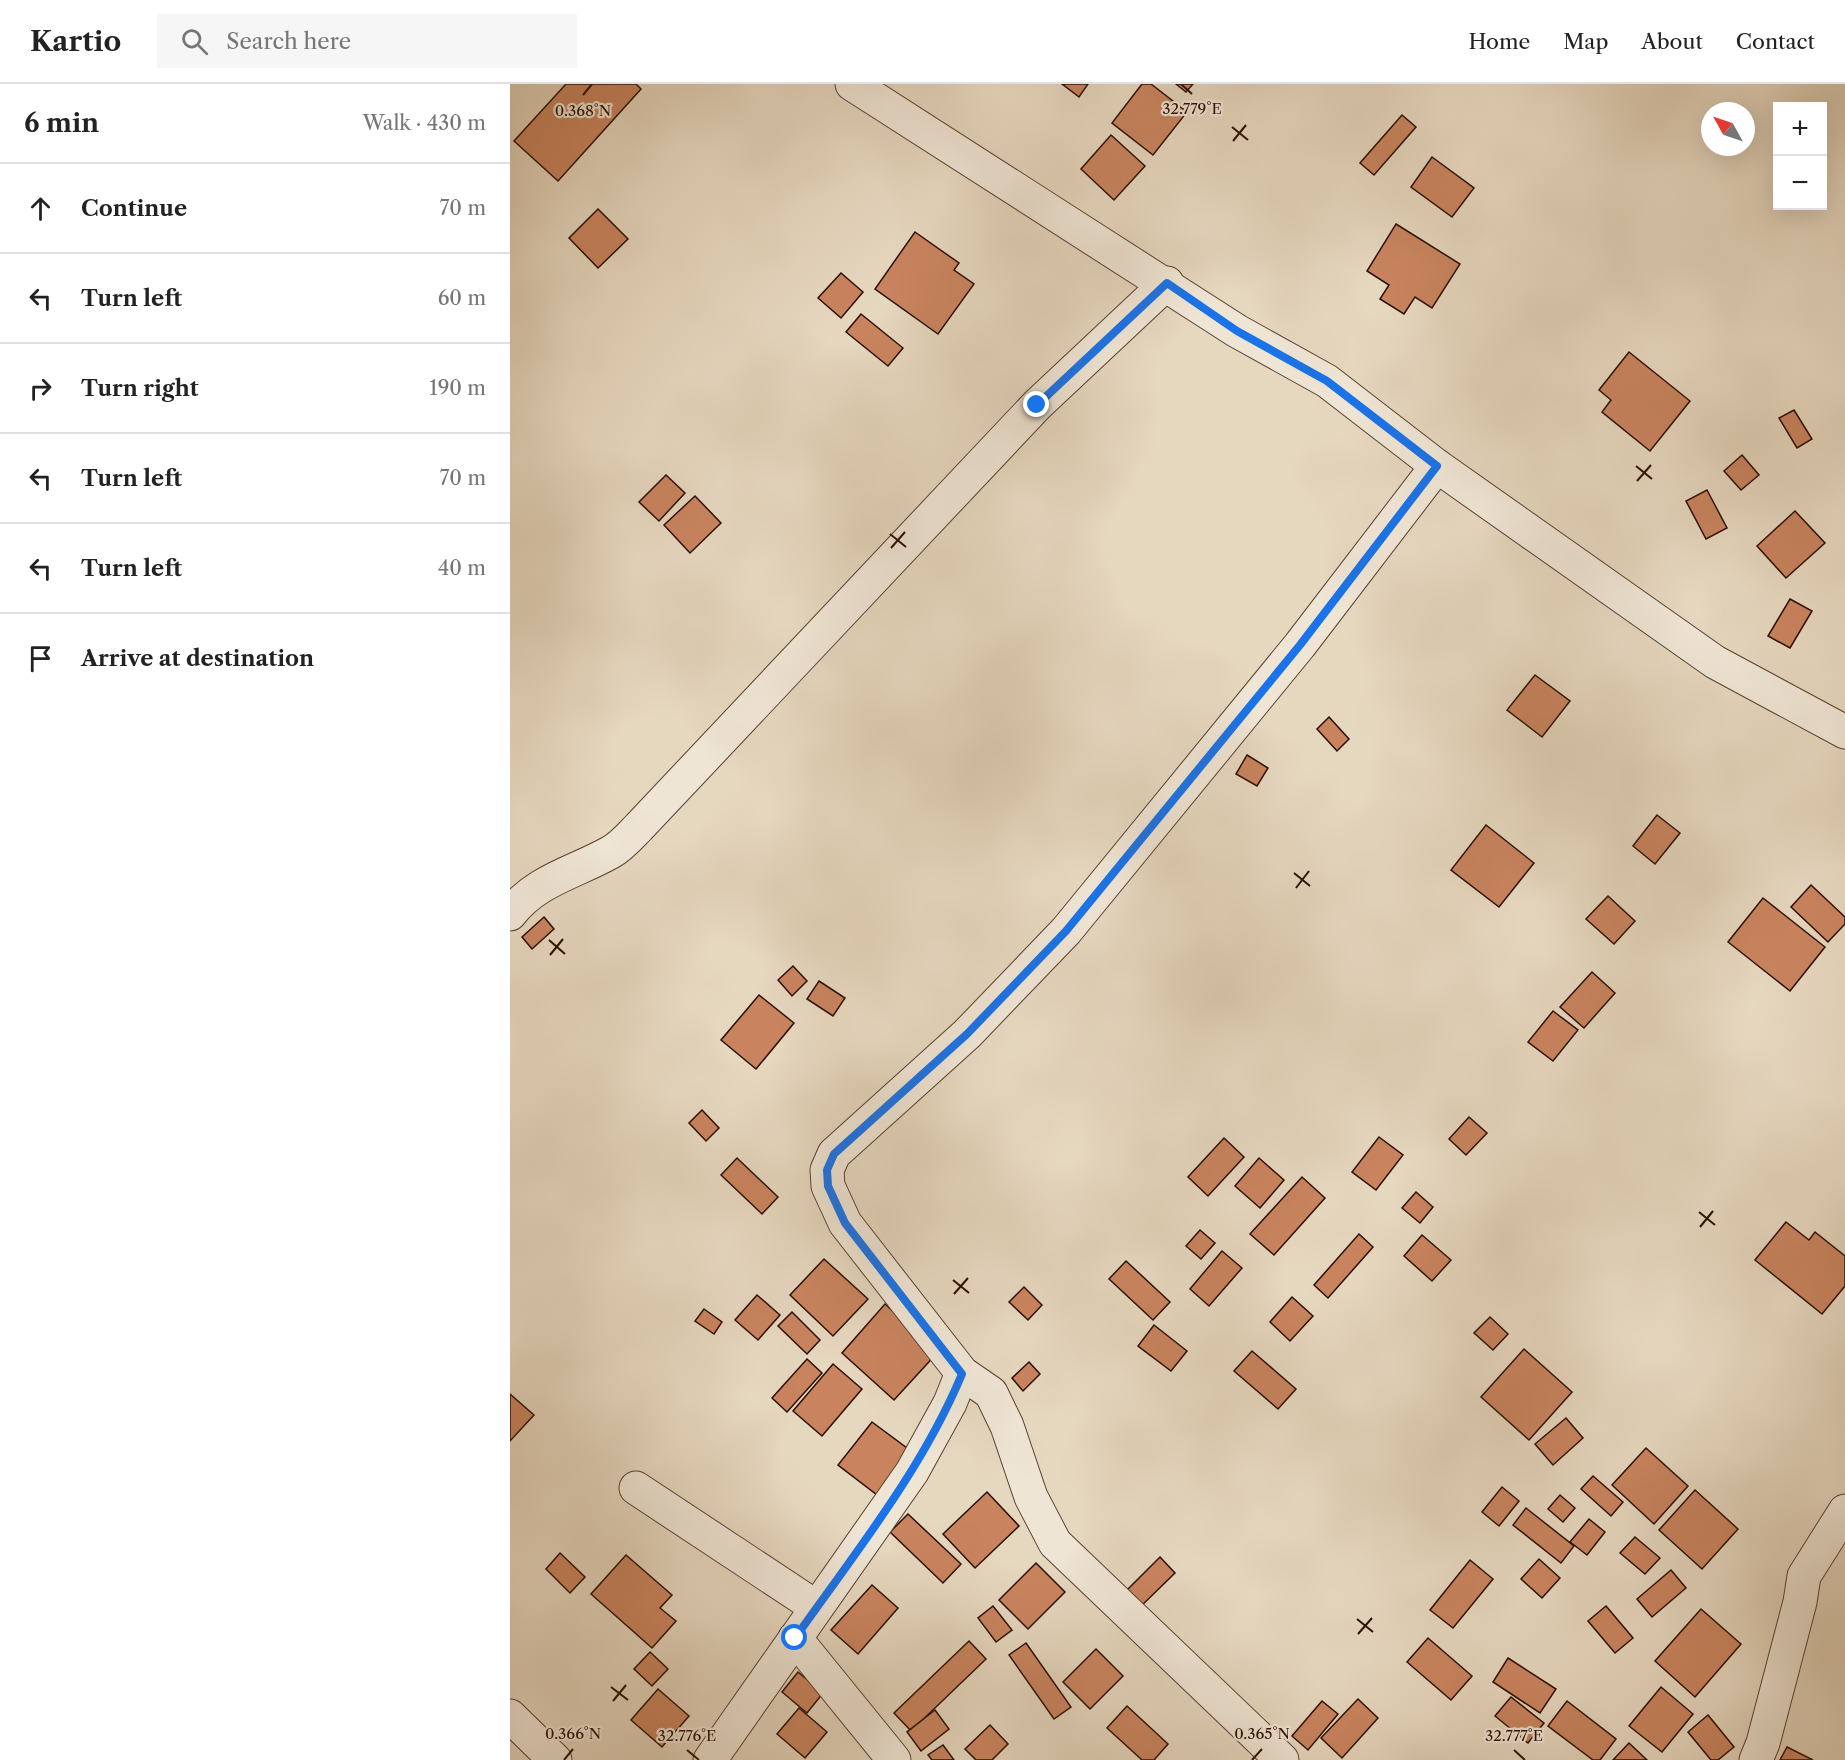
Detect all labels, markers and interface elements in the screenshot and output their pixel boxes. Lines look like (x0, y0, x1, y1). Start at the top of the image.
search box (157, 14, 577, 68)
text: Kartio (30, 24, 121, 58)
icon: search (178, 25, 211, 58)
text: Search here (226, 28, 351, 55)
text: Home (1469, 29, 1530, 54)
text: Map (1563, 29, 1608, 54)
text: About (1641, 29, 1703, 54)
text: Contact (1736, 29, 1815, 54)
text: 32.779°E (1162, 99, 1222, 118)
text: 0.368°N (555, 101, 611, 120)
north arrow (1701, 102, 1755, 156)
map controls (1773, 102, 1827, 210)
button: + (1773, 102, 1827, 156)
text: 6 min (24, 107, 99, 139)
text: Walk · 430 m (363, 111, 486, 135)
button: − (1773, 156, 1827, 210)
icon: ahead (24, 192, 57, 225)
text: Continue (81, 195, 187, 222)
text: 70 m (440, 196, 486, 220)
icon: left (24, 282, 57, 315)
text: Turn left (81, 285, 182, 312)
text: 60 m (438, 286, 486, 310)
icon: right (24, 372, 57, 405)
text: Turn right (81, 375, 199, 402)
text: 190 m (429, 376, 486, 400)
route end (1023, 391, 1049, 417)
icon: left (24, 462, 57, 495)
text: Turn left (81, 465, 182, 492)
text: 70 m (440, 466, 486, 490)
icon: left (24, 552, 57, 585)
text: Turn left (81, 555, 182, 582)
text: 40 m (438, 556, 486, 580)
icon: arrive (24, 642, 57, 675)
text: Arrive at destination (81, 645, 314, 672)
route start (781, 1624, 807, 1650)
text: 0.366°N (545, 1724, 601, 1743)
text: 0.365°N (1234, 1724, 1290, 1743)
text: 32.776°E (658, 1726, 716, 1745)
text: 32.777°E (1485, 1726, 1543, 1745)

